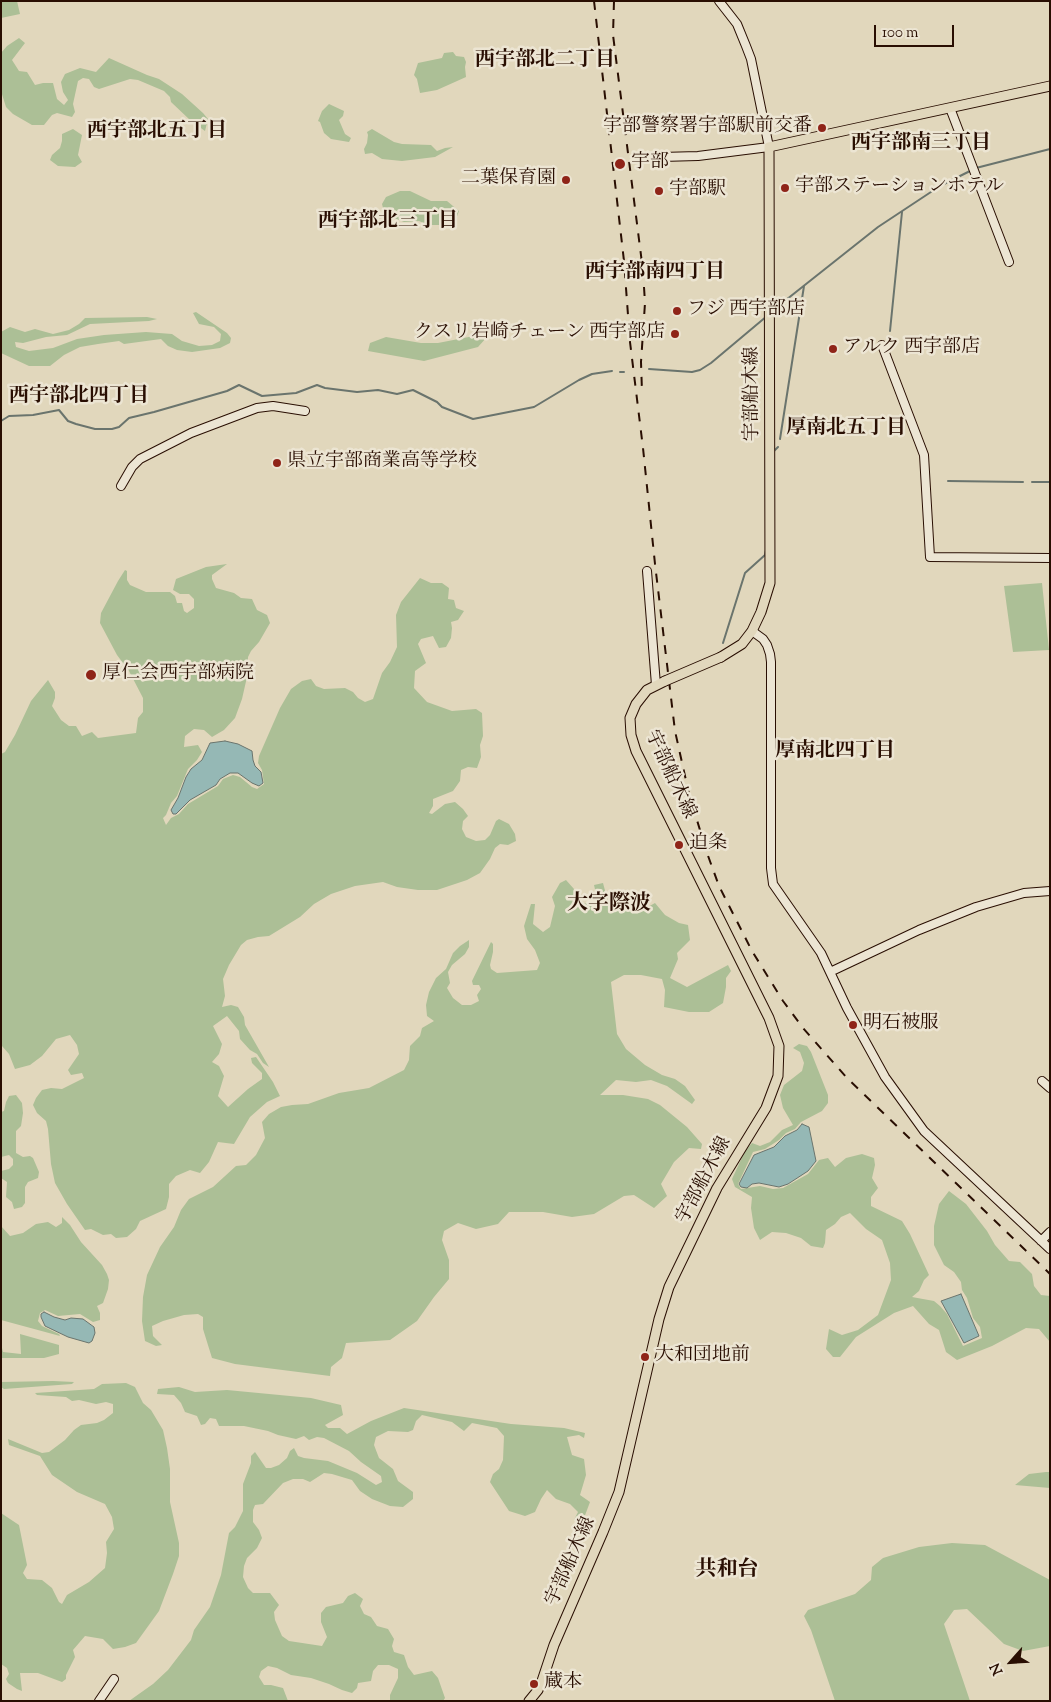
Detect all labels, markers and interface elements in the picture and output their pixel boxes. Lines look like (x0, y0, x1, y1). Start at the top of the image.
scale bar (876, 15, 956, 47)
text: 100 m (882, 23, 918, 44)
district label: 西宇部北二丁目 (475, 50, 615, 74)
place label: 宇部警察署宇部駅前交番 (603, 117, 812, 139)
district label: 西宇部北五丁目 (87, 121, 227, 145)
marker: 宇部警察署宇部駅前交番 (816, 122, 828, 134)
district label: 西宇部南三丁目 (851, 133, 991, 157)
place label: 宇部 (631, 153, 669, 175)
marker: 宇部 (613, 157, 627, 171)
place label: 二葉保育園 (461, 169, 556, 191)
marker: 二葉保育園 (560, 174, 572, 186)
place label: 宇部ステーションホテル (795, 177, 1004, 199)
place label: 宇部駅 (669, 180, 726, 202)
marker: 宇部ステーションホテル (779, 182, 791, 194)
marker: 宇部駅 (653, 185, 665, 197)
district label: 西宇部北三丁目 (318, 211, 458, 235)
district label: 西宇部南四丁目 (585, 262, 725, 286)
place label: フジ 西宇部店 (687, 300, 805, 322)
marker: フジ 西宇部店 (671, 305, 683, 317)
place label: クスリ岩崎チェーン 西宇部店 (414, 323, 665, 345)
marker: クスリ岩崎チェーン 西宇部店 (669, 328, 681, 340)
place label: アルク 西宇部店 (843, 338, 980, 360)
marker: アルク 西宇部店 (827, 343, 839, 355)
street label: 宇部船木線 (743, 347, 765, 441)
district label: 西宇部北四丁目 (9, 386, 149, 410)
district label: 厚南北五丁目 (786, 418, 906, 442)
place label: 県立宇部商業高等学校 (287, 452, 477, 474)
marker: 県立宇部商業高等学校 (271, 457, 283, 469)
place label: 厚仁会西宇部病院 (102, 664, 254, 686)
marker: 厚仁会西宇部病院 (84, 668, 98, 682)
street label: 宇部船木線 (639, 727, 699, 823)
district label: 厚南北四丁目 (775, 741, 895, 765)
place label: 迫条 (689, 834, 727, 856)
marker: 迫条 (673, 839, 685, 851)
district label: 大字際波 (567, 892, 651, 918)
place label: 明石被服 (863, 1014, 939, 1036)
marker: 明石被服 (847, 1019, 859, 1031)
street label: 宇部船木線 (673, 1134, 737, 1228)
place label: 大和団地前 (655, 1346, 750, 1368)
marker: 大和団地前 (639, 1351, 651, 1363)
street label: 宇部船木線 (542, 1514, 602, 1610)
district label: 共和台 (696, 1558, 758, 1584)
north arrow (986, 1637, 1036, 1687)
text: N (986, 1659, 1009, 1678)
place label: 蔵本 (544, 1673, 582, 1695)
marker: 蔵本 (528, 1678, 540, 1690)

